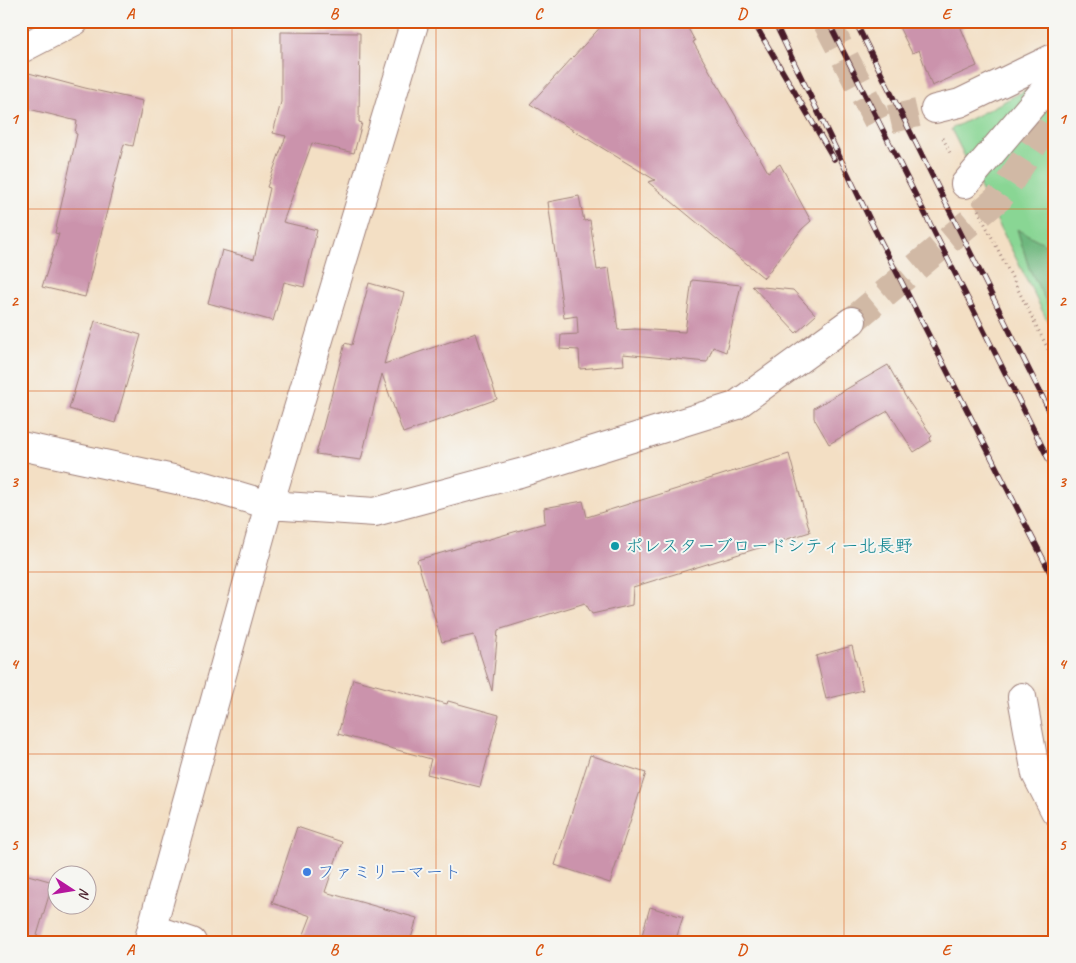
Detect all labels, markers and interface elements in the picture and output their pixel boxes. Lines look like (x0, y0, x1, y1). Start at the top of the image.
text: A (126, 4, 136, 24)
text: B (330, 4, 340, 24)
text: C (534, 4, 544, 24)
text: D (737, 4, 748, 24)
text: E (942, 4, 953, 24)
text: 1 (10, 109, 19, 129)
text: 1 (1058, 109, 1067, 129)
text: 2 (10, 291, 19, 311)
text: 2 (1058, 291, 1067, 311)
text: 3 (10, 472, 19, 492)
text: 3 (1058, 472, 1067, 492)
place label: ポレスターブロードシティー北長野 (625, 535, 913, 557)
marker: ポレスターブロードシティー北長野 (609, 540, 621, 552)
text: 4 (10, 654, 19, 674)
text: 4 (1058, 654, 1067, 674)
text: 5 (11, 835, 20, 855)
text: 5 (1059, 835, 1068, 855)
place label: ファミリーマート (317, 861, 461, 883)
north arrow (48, 866, 98, 916)
marker: ファミリーマート (301, 866, 313, 878)
text: N (75, 887, 93, 901)
text: A (126, 940, 136, 960)
text: B (330, 940, 340, 960)
text: C (534, 940, 544, 960)
text: D (737, 940, 748, 960)
text: E (942, 940, 953, 960)

